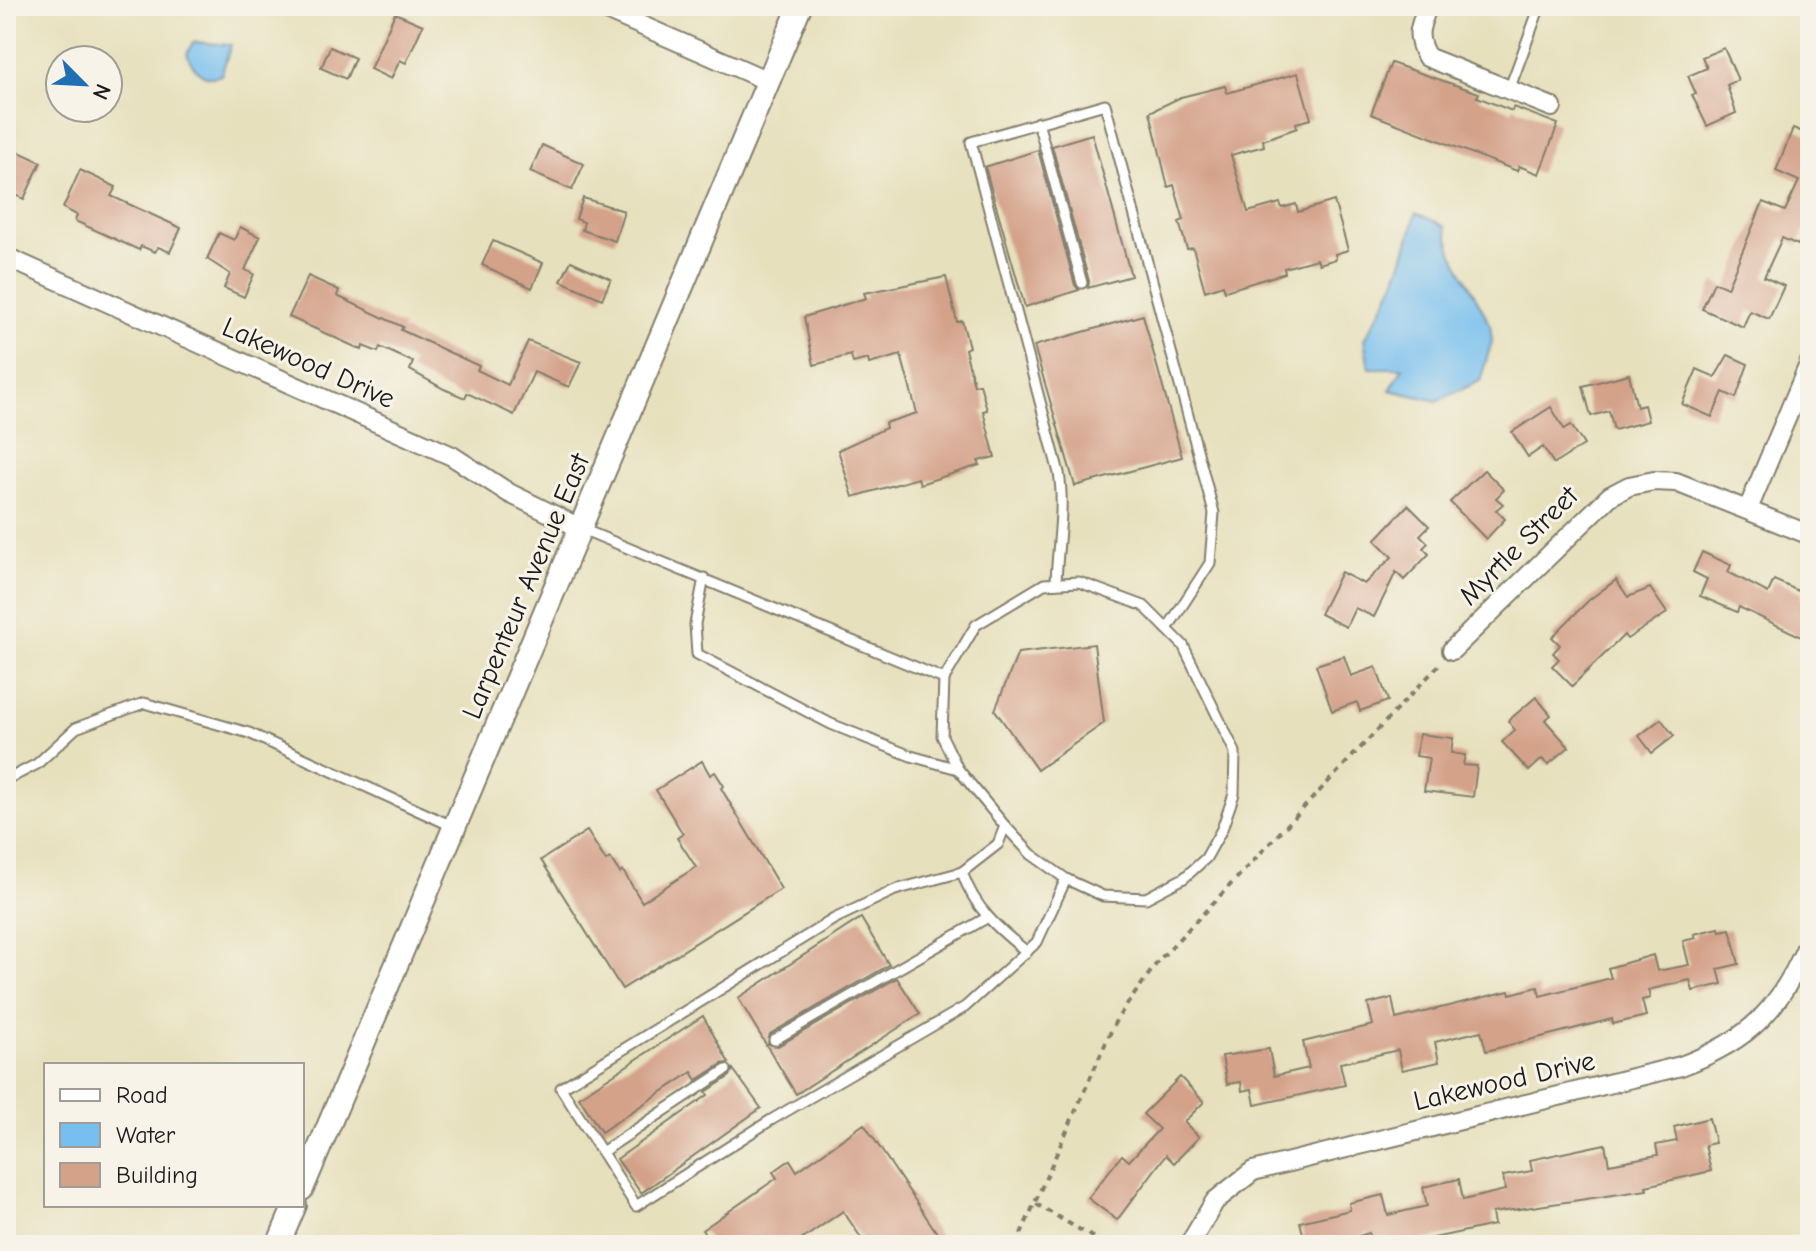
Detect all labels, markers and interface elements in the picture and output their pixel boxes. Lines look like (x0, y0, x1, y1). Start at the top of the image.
north arrow (44, 44, 124, 124)
text: N (87, 80, 116, 104)
street label: Lakewood Drive (217, 311, 400, 415)
street label: Larpenteur Avenue East (455, 448, 597, 724)
street label: Myrtle Street (1453, 479, 1585, 612)
street label: Lakewood Drive (1410, 1045, 1598, 1117)
legend (44, 1063, 304, 1207)
text: Road (116, 1081, 168, 1109)
text: Water (116, 1121, 176, 1149)
text: Building (116, 1161, 198, 1189)

